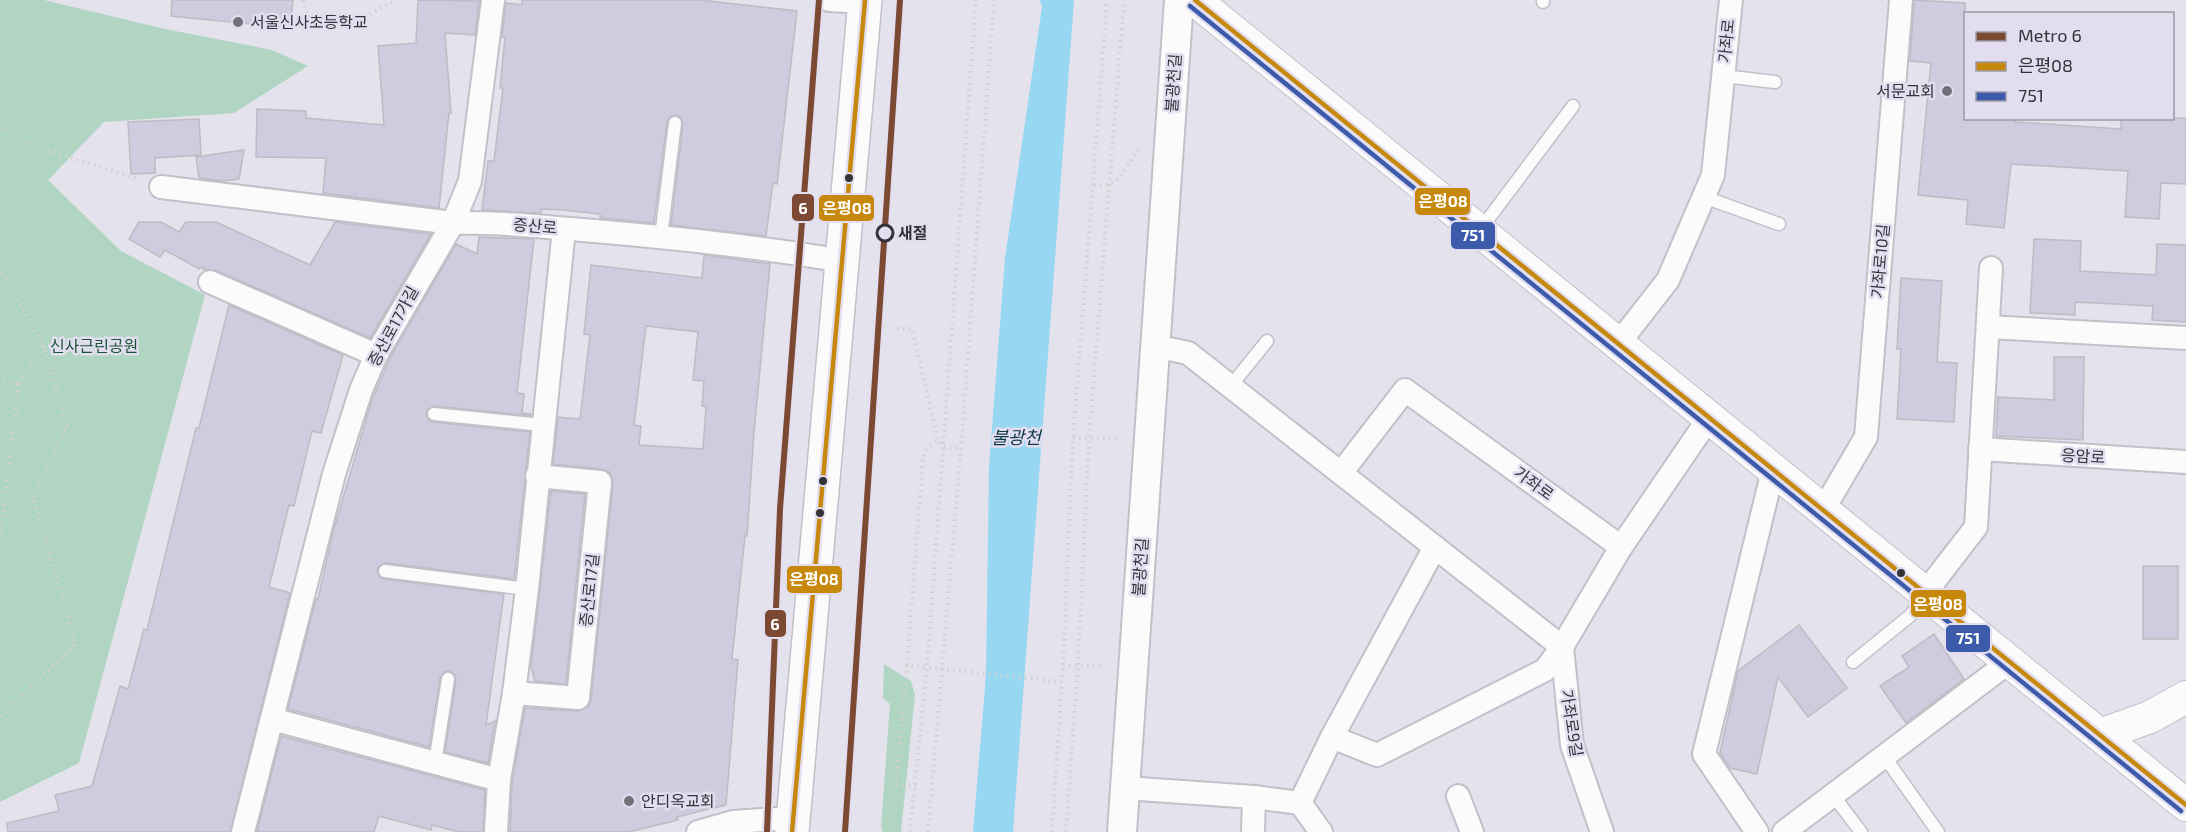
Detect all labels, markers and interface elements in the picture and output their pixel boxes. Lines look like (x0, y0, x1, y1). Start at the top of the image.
place label: 서울신사초등학교 (250, 12, 368, 31)
legend (1964, 12, 2174, 120)
marker: 서울신사초등학교 (231, 15, 245, 29)
street label: 가좌로 (1714, 18, 1737, 64)
text: Metro 6 (2018, 24, 2082, 46)
street label: 불광천길 (1161, 53, 1184, 113)
text: 은평08 (2018, 54, 2073, 76)
place label: 서문교회 (1876, 81, 1935, 100)
marker: 서문교회 (1940, 84, 1954, 98)
text: 751 (2018, 84, 2044, 106)
unlabelled marker (843, 172, 855, 184)
line badge: 은평08 (1414, 187, 1471, 216)
text: 은평08 (1418, 191, 1468, 210)
line badge: 6 (791, 193, 815, 222)
line badge: 은평08 (818, 194, 875, 222)
text: 6 (798, 198, 808, 217)
text: 은평08 (822, 198, 872, 217)
street label: 증산로 (512, 214, 558, 237)
line badge: 751 (1450, 221, 1496, 250)
place label: 새절 (898, 223, 927, 242)
street label: 가좌로10길 (1867, 223, 1892, 299)
marker: 새절 (876, 224, 894, 242)
text: 751 (1461, 225, 1485, 244)
street label: 증산로17가길 (363, 282, 422, 369)
park label: 신사근린공원 (50, 336, 138, 355)
water label: 불광천 (991, 426, 1043, 448)
street label: 응암로 (2060, 445, 2106, 466)
street label: 가좌로 (1511, 462, 1558, 503)
unlabelled marker (817, 475, 829, 487)
unlabelled marker (814, 507, 826, 519)
street label: 불광천길 (1128, 537, 1151, 597)
street label: 증산로17길 (575, 552, 602, 627)
line badge: 은평08 (786, 565, 843, 594)
unlabelled marker (1895, 567, 1907, 579)
text: 은평08 (789, 569, 839, 588)
line badge: 은평08 (1910, 589, 1967, 618)
text: 은평08 (1913, 594, 1963, 613)
line badge: 6 (764, 609, 787, 638)
text: 6 (770, 614, 780, 633)
line badge: 751 (1945, 624, 1991, 653)
text: 751 (1956, 628, 1980, 647)
street label: 가좌로9길 (1558, 688, 1587, 758)
place label: 안디옥교회 (641, 791, 715, 810)
marker: 안디옥교회 (622, 794, 636, 808)

